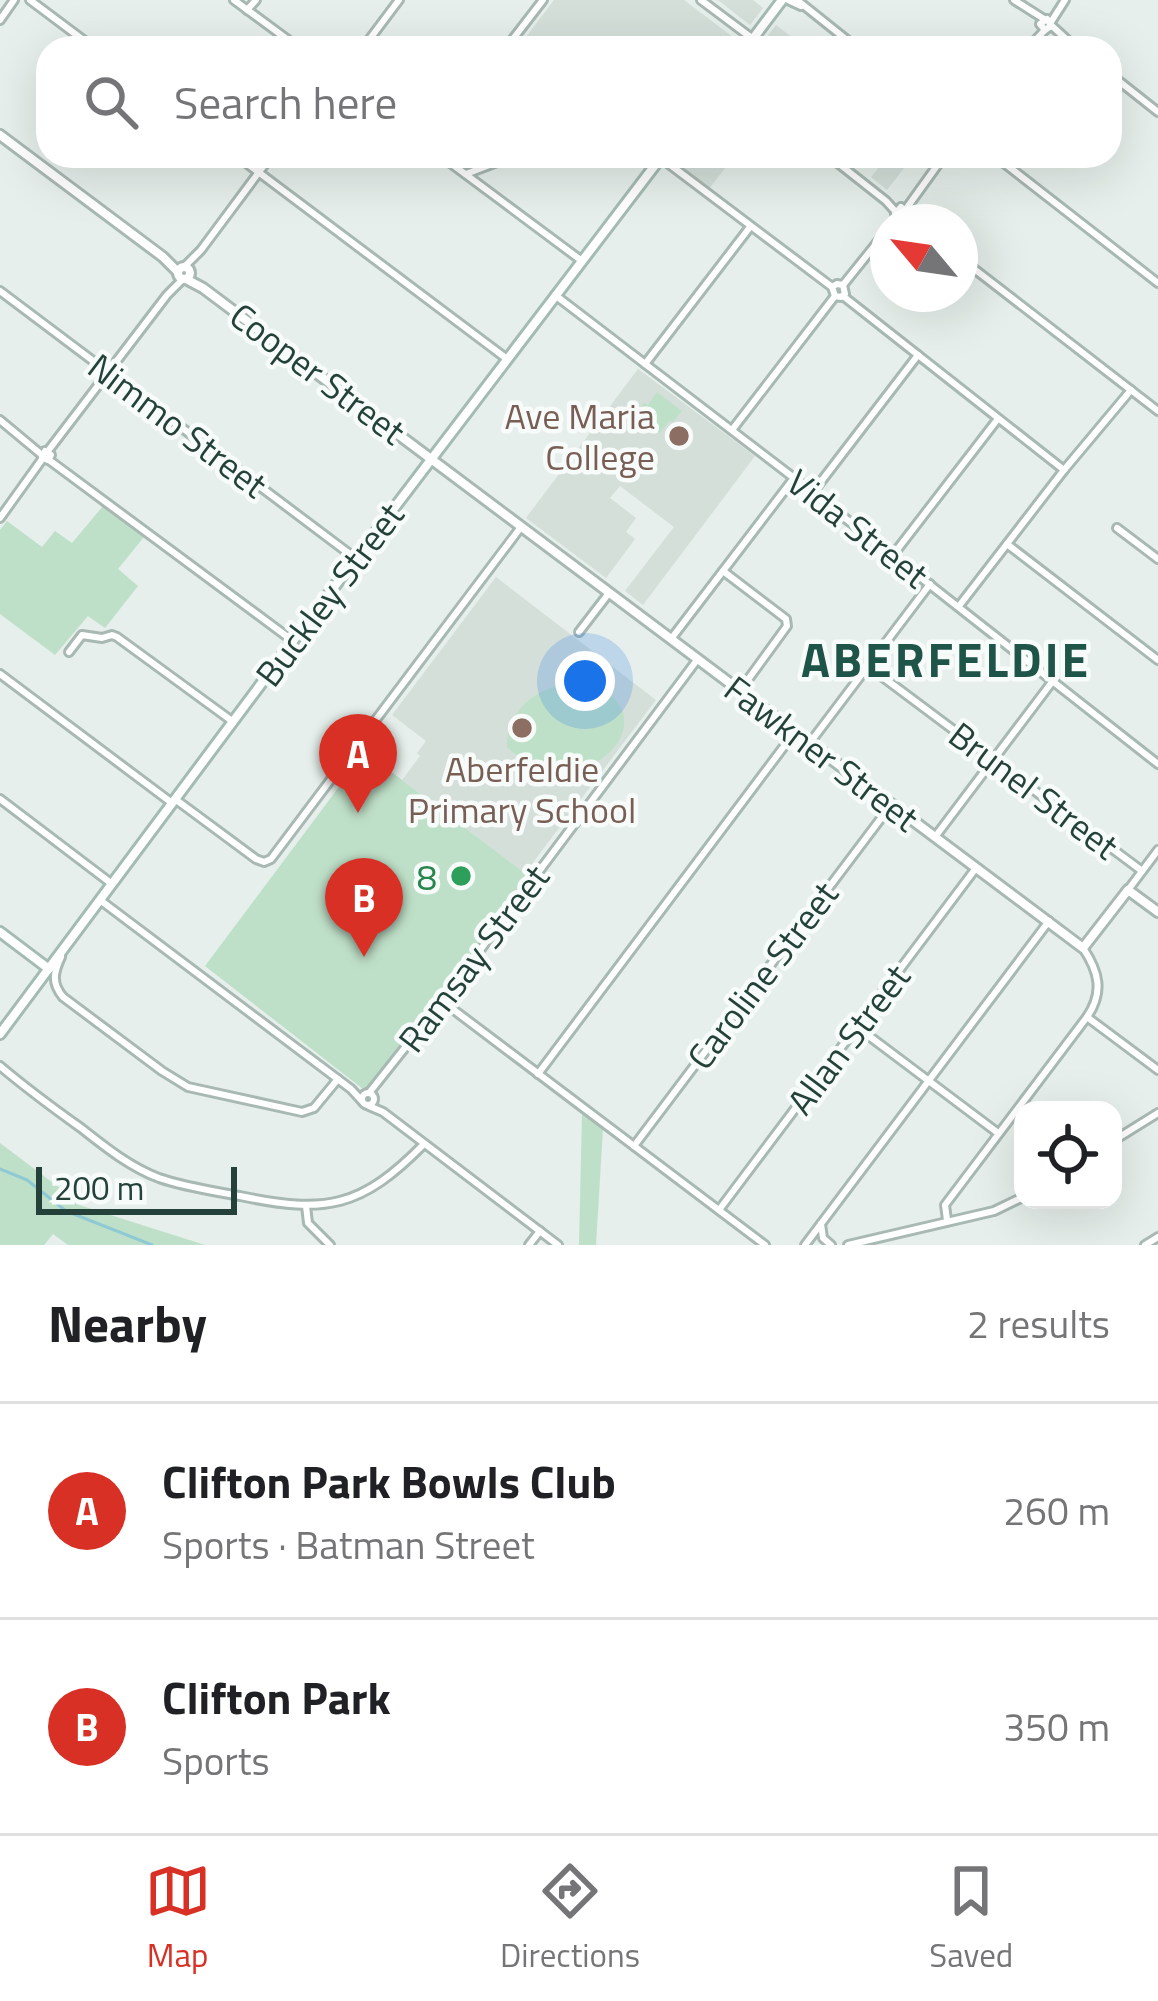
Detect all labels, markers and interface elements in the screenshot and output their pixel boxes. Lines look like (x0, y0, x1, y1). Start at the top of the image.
search box (36, 36, 1122, 168)
text: Search here (174, 68, 397, 136)
icon: search (78, 69, 144, 135)
north arrow (870, 204, 978, 312)
street label: Cooper Street (219, 289, 418, 458)
street label: Nimmo Street (77, 339, 280, 511)
place label: Ave Maria College (504, 388, 655, 484)
marker: Ave Maria College (666, 423, 692, 449)
street label: Vida Street (775, 455, 941, 601)
street label: Buckley Street (241, 490, 417, 698)
district label: ABERFELDIE (801, 623, 1091, 696)
your location (555, 651, 615, 711)
street label: Fawkner Street (713, 661, 931, 845)
street label: Brunel Street (937, 708, 1131, 872)
pin: A (319, 714, 397, 813)
marker: Aberfeldie Primary School (509, 715, 535, 741)
place label: Aberfeldie Primary School (408, 741, 636, 837)
place label: 8 (417, 849, 437, 904)
street label: Ramsay Street (384, 852, 562, 1064)
pin: B (325, 858, 403, 957)
marker: 8 (448, 863, 474, 889)
street label: Caroline Street (673, 869, 851, 1081)
street label: Allan Street (773, 952, 923, 1126)
map controls (1014, 1101, 1122, 1209)
button: locate (1014, 1101, 1122, 1209)
scale bar (36, 1161, 237, 1214)
text: 200 m (54, 1163, 144, 1213)
text: Nearby (48, 1284, 207, 1362)
text: 2 results (967, 1294, 1110, 1353)
text: Clifton Park Bowls Club (162, 1447, 616, 1515)
text: A (75, 1481, 99, 1540)
text: 260 m (1003, 1481, 1110, 1540)
text: Sports · Batman Street (162, 1515, 535, 1574)
text: Clifton Park (162, 1663, 391, 1731)
text: B (75, 1697, 99, 1756)
text: 350 m (1003, 1697, 1110, 1756)
text: Sports (162, 1731, 270, 1790)
tab: Map (145, 1858, 211, 1980)
tab: Directions (500, 1858, 640, 1980)
tab: Saved (929, 1858, 1013, 1980)

